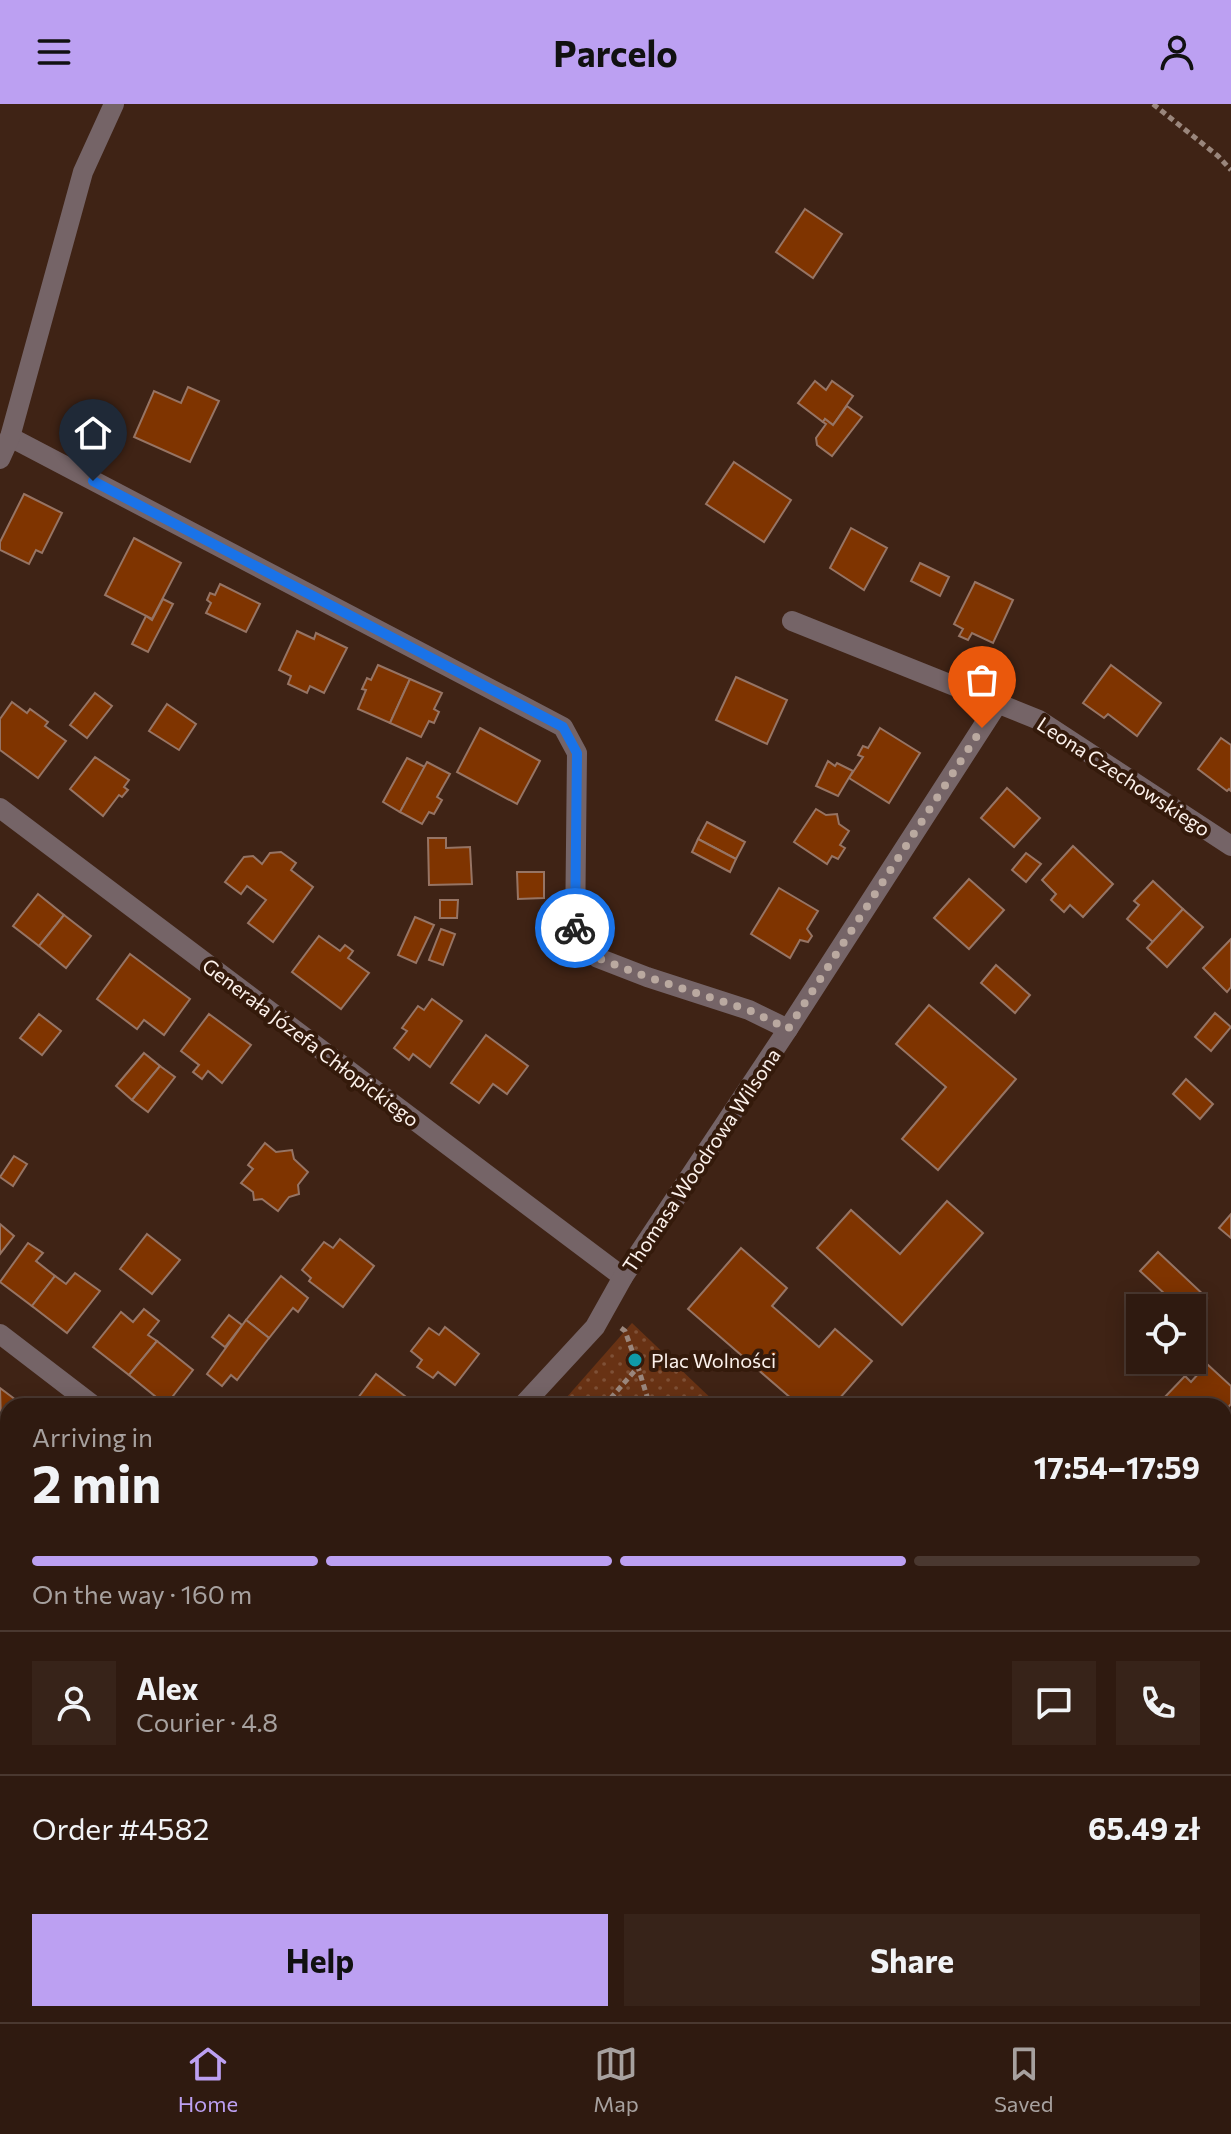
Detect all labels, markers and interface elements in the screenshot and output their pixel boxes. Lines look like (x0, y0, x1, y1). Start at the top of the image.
icon: menu (32, 30, 76, 74)
text: Parcelo (553, 30, 678, 74)
icon: person (1155, 30, 1199, 74)
pin (59, 399, 127, 481)
icon: home (71, 411, 115, 455)
pin (948, 646, 1016, 728)
icon: bag (960, 658, 1004, 702)
street label: Leona Czechowskiego (1033, 711, 1215, 841)
courier (535, 888, 615, 968)
icon: bike (553, 906, 597, 950)
street label: Generała Józefa Chłopickiego (198, 953, 424, 1131)
street label: Thomasa Woodrowa Wilsona (617, 1043, 785, 1277)
map controls (1126, 1294, 1206, 1374)
button: locate (1126, 1294, 1206, 1374)
place label: Plac Wolności (651, 1348, 776, 1372)
marker: Plac Wolności (626, 1351, 644, 1369)
text: Arriving in (32, 1421, 153, 1452)
text: 17:54–17:59 (1034, 1448, 1200, 1485)
text: 2 min (32, 1450, 161, 1514)
text: On the way · 160 m (32, 1578, 252, 1609)
button: person (32, 1661, 116, 1745)
button: chat (1012, 1661, 1096, 1745)
button: phone (1116, 1661, 1200, 1745)
text: Alex (136, 1669, 199, 1706)
text: Courier · 4.8 (136, 1706, 278, 1737)
text: Order #4582 (32, 1809, 209, 1846)
text: 65.49 zł (1088, 1809, 1200, 1846)
button: Help (32, 1914, 608, 2006)
button: Share (624, 1914, 1200, 2006)
tab: Home (178, 2042, 238, 2117)
tab: Map (593, 2042, 639, 2117)
tab: Saved (994, 2042, 1053, 2117)

